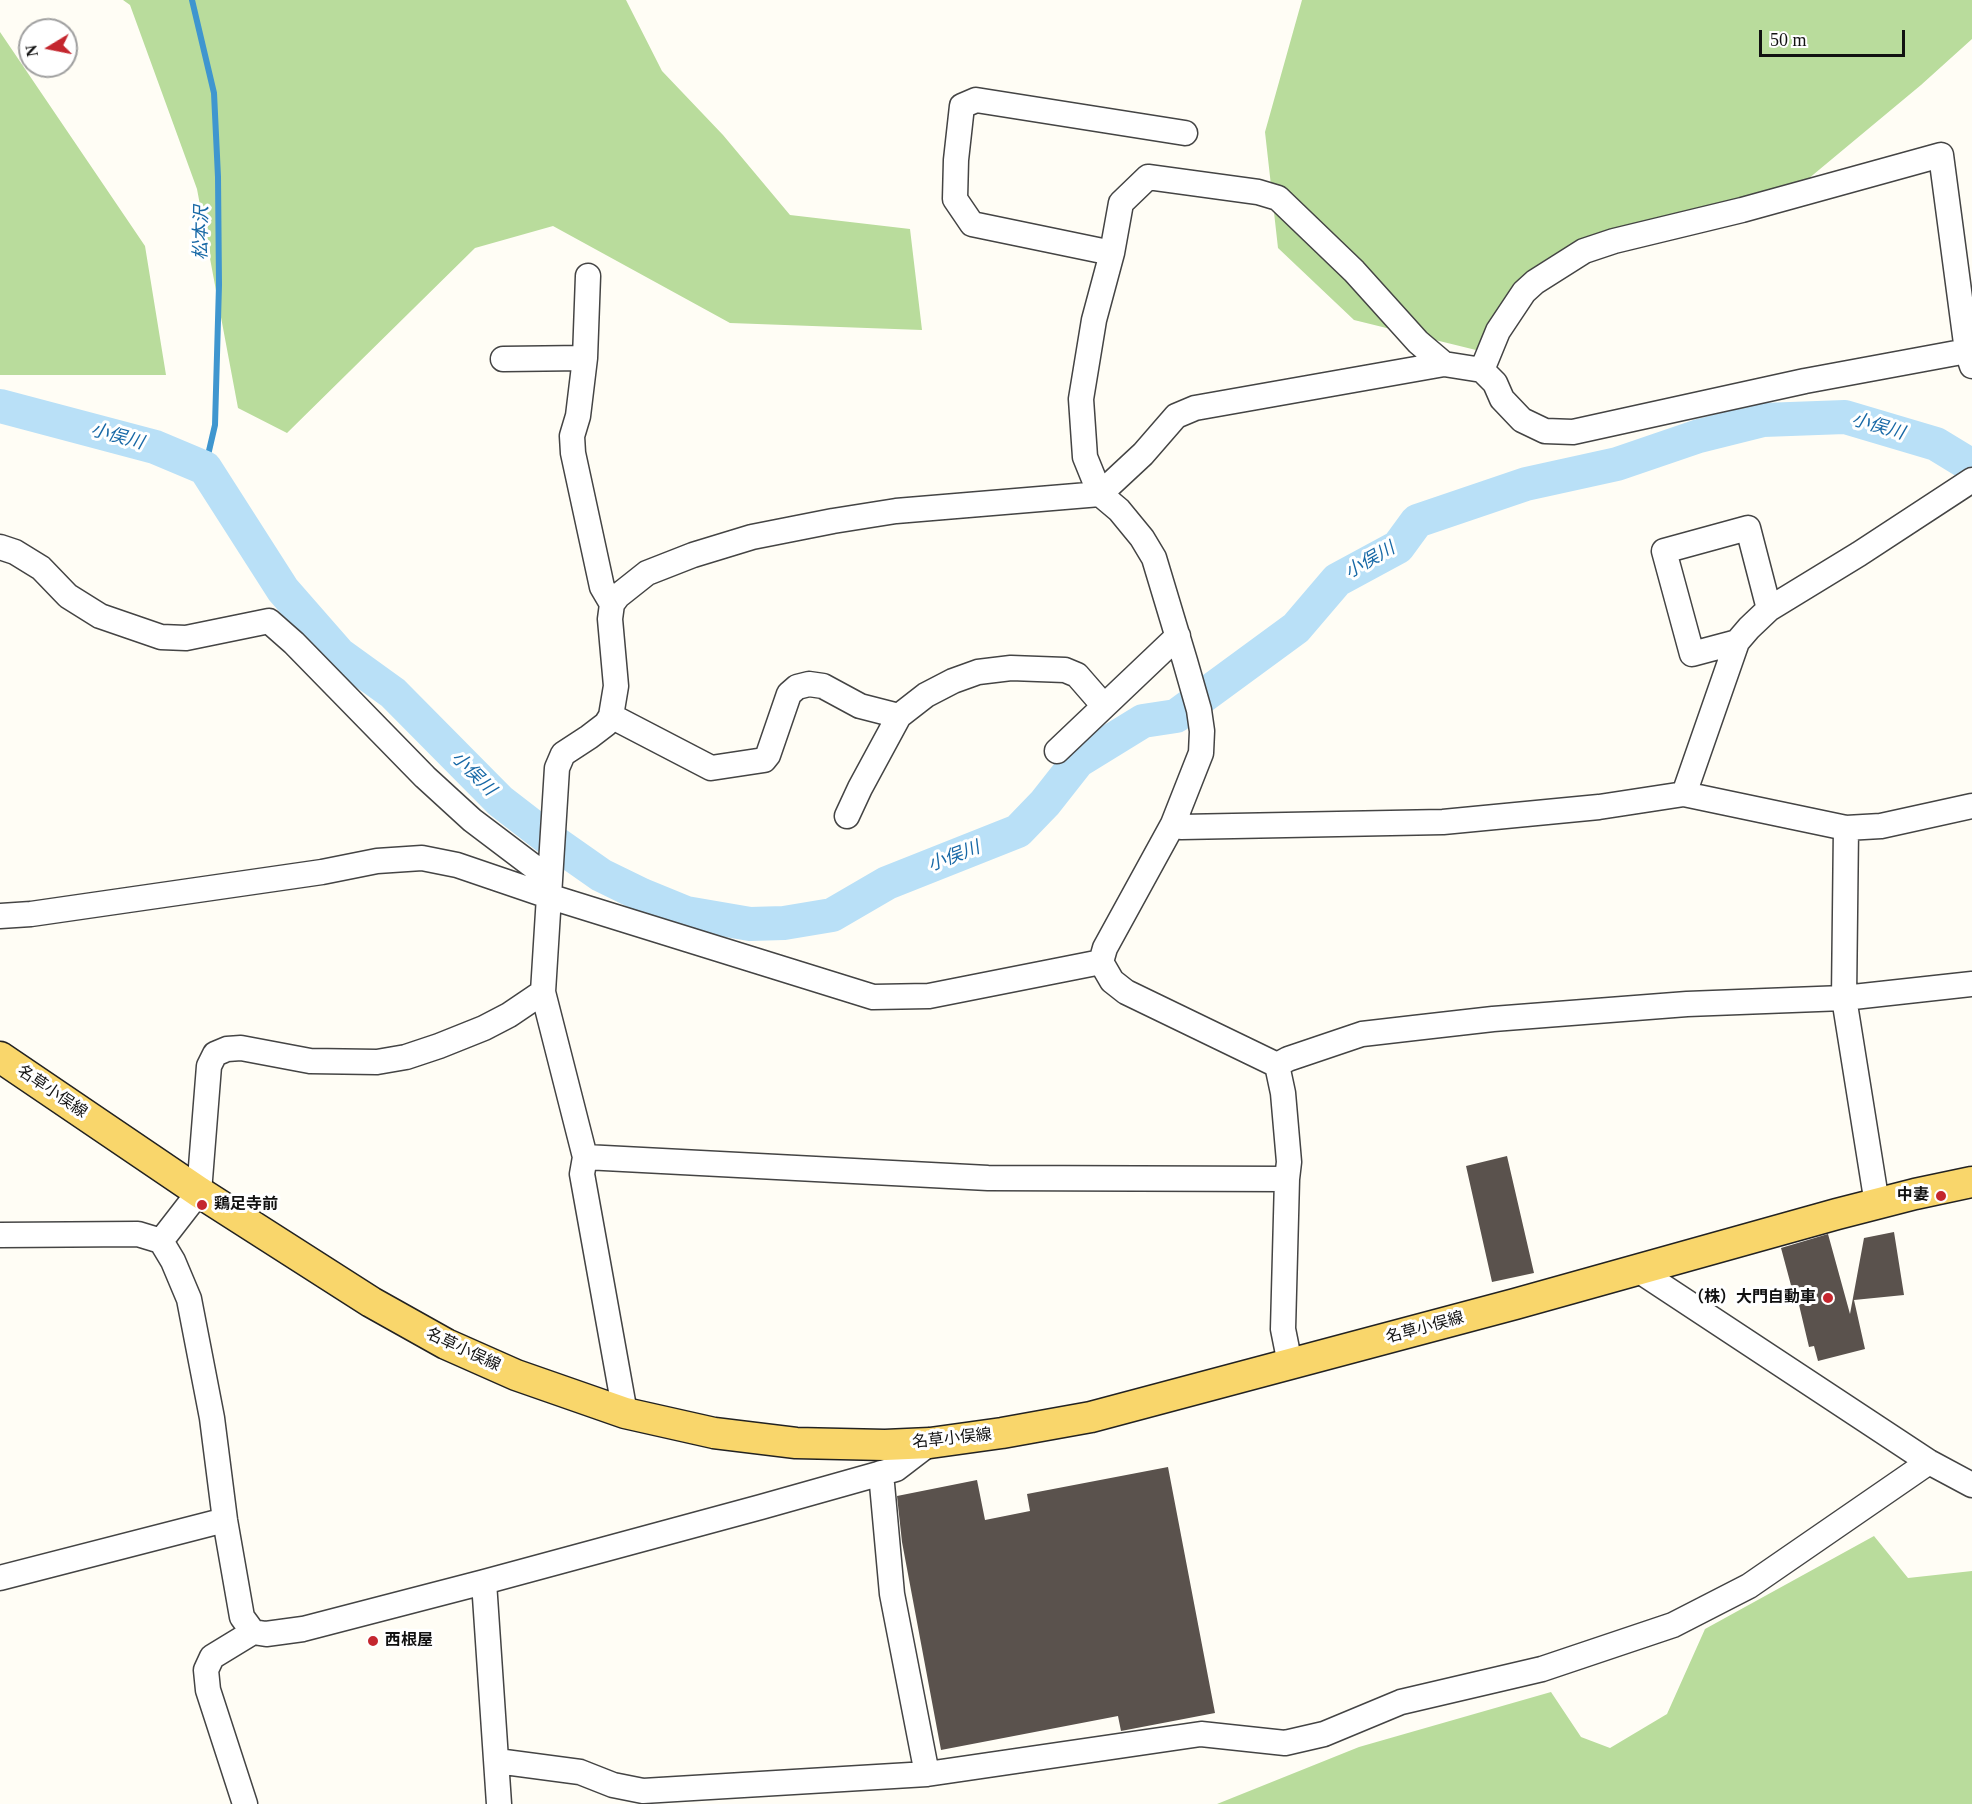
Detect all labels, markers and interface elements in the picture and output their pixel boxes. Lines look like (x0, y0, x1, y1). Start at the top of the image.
north arrow (18, 18, 78, 78)
scale bar (1762, 18, 1908, 56)
text: 50 m (1770, 30, 1807, 50)
text: N (22, 44, 41, 58)
water label: 松本沢 (191, 206, 213, 260)
water label: 小俣川 (1849, 409, 1907, 445)
water label: 小俣川 (88, 420, 146, 454)
water label: 小俣川 (1341, 538, 1399, 584)
water label: 小俣川 (446, 747, 500, 801)
water label: 小俣川 (925, 837, 983, 877)
street label: 名草小俣線 (13, 1062, 91, 1122)
place label: 中妻 (1897, 1186, 1929, 1206)
marker: 中妻 (1934, 1189, 1948, 1203)
place label: 鶏足寺前 (214, 1195, 278, 1215)
marker: 鶏足寺前 (195, 1198, 209, 1212)
place label: （株）大門自動車 (1688, 1288, 1816, 1308)
marker: （株）大門自動車 (1821, 1291, 1835, 1305)
street label: 名草小俣線 (1384, 1308, 1466, 1348)
street label: 名草小俣線 (423, 1324, 503, 1376)
street label: 名草小俣線 (911, 1425, 993, 1453)
place label: 西根屋 (385, 1631, 433, 1651)
marker: 西根屋 (366, 1634, 380, 1648)

